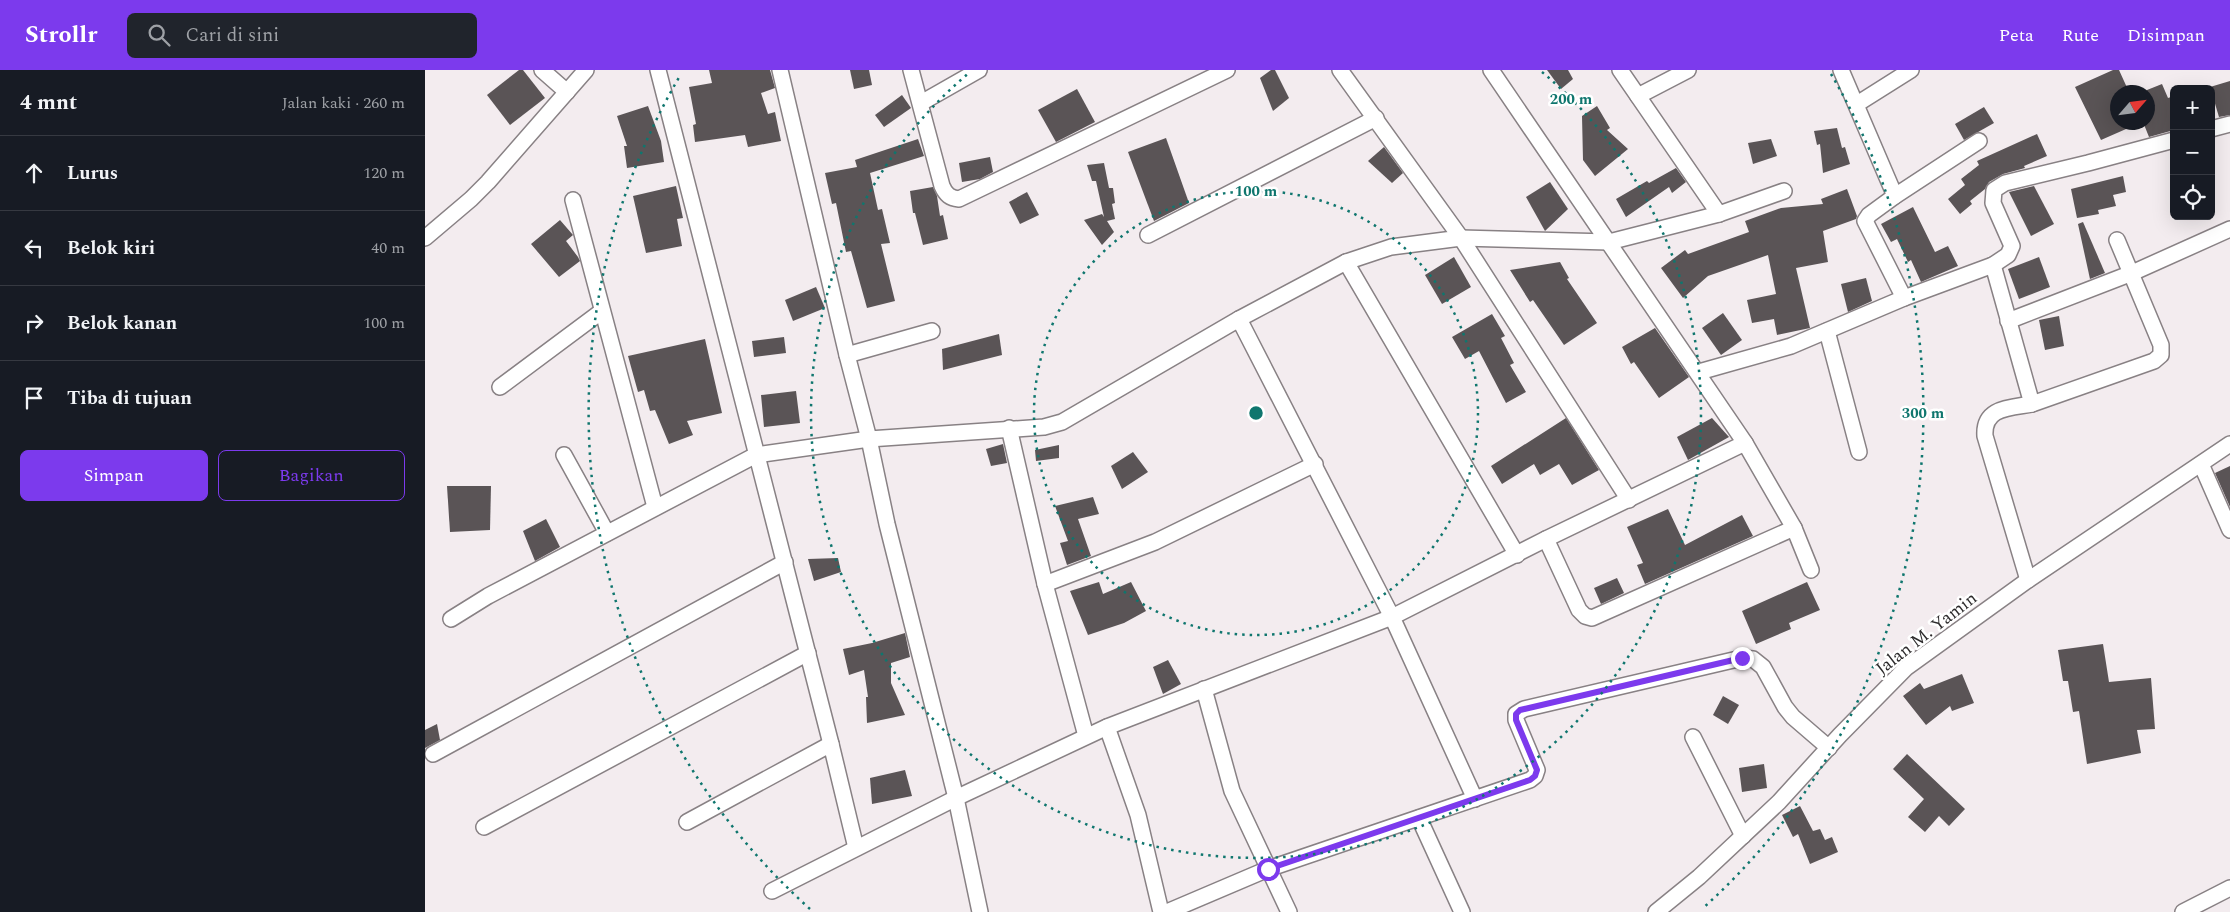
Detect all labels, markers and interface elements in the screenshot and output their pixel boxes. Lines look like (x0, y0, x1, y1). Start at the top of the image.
search box (127, 13, 477, 58)
text: Strollr (25, 17, 97, 53)
icon: search (145, 21, 173, 49)
text: Cari di sini (185, 21, 279, 50)
text: Peta (1999, 22, 2034, 49)
text: Rute (2062, 22, 2099, 49)
text: Disimpan (2127, 22, 2205, 49)
north arrow (2110, 85, 2155, 130)
map controls (2170, 85, 2215, 220)
button: + (2170, 85, 2215, 130)
text: 4 mnt (20, 87, 77, 119)
text: 200 m (1550, 88, 1593, 111)
text: Jalan kaki · 260 m (282, 91, 405, 115)
button: − (2170, 130, 2215, 175)
icon: ahead (20, 159, 48, 187)
text: Lurus (67, 159, 118, 188)
text: 120 m (363, 161, 405, 185)
button: locate (2170, 175, 2215, 220)
text: 100 m (1235, 180, 1278, 203)
icon: left (20, 234, 48, 262)
text: Belok kiri (67, 234, 155, 263)
text: 40 m (371, 236, 405, 260)
icon: right (20, 309, 48, 337)
text: Belok kanan (67, 309, 177, 338)
text: 100 m (363, 311, 405, 335)
icon: arrive (20, 384, 48, 412)
text: Tiba di tujuan (67, 384, 192, 413)
text: 300 m (1902, 402, 1945, 425)
centre of rings (1247, 404, 1265, 422)
button: Simpan (20, 450, 208, 501)
button: Bagikan (218, 450, 405, 501)
street label: Jalan M. Yamin (1870, 585, 1983, 682)
route end (1731, 647, 1754, 670)
route start (1257, 858, 1280, 881)

